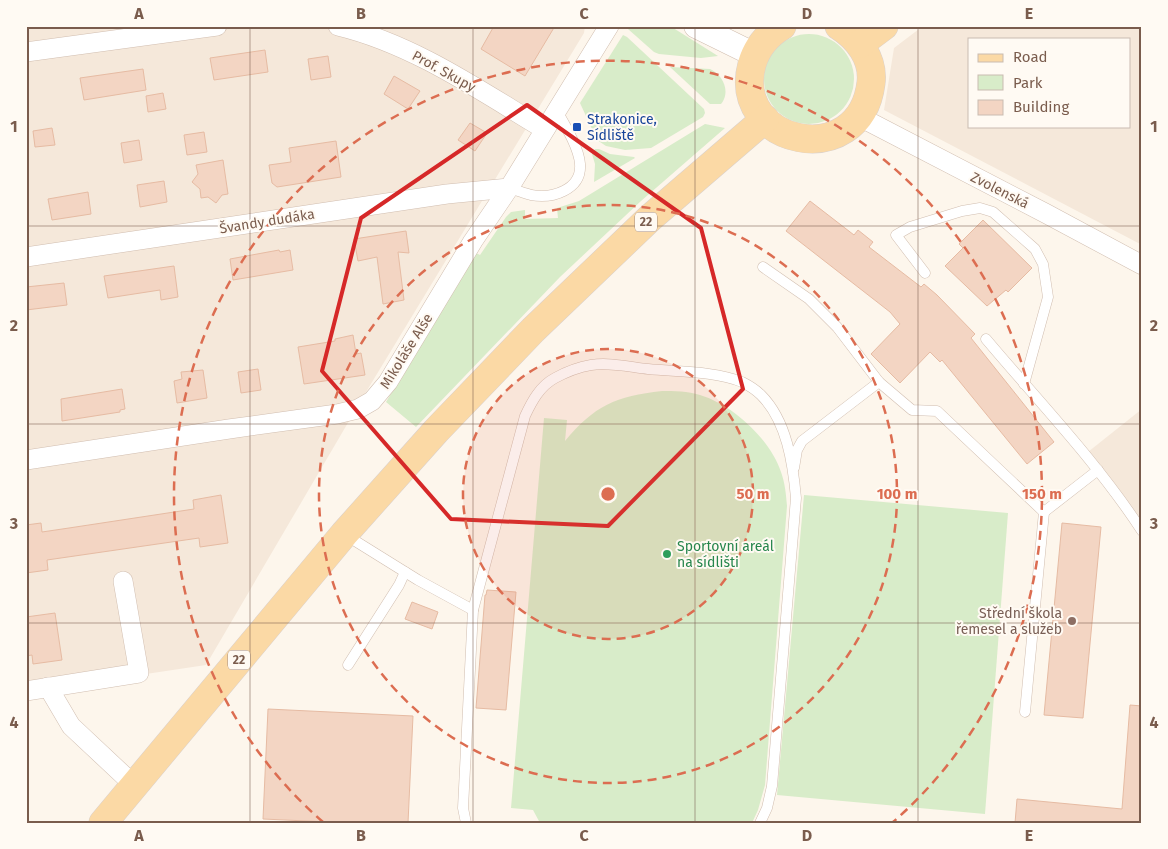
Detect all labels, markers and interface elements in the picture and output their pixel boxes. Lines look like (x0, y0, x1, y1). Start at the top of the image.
text: A (133, 4, 144, 23)
text: B (356, 4, 366, 23)
text: C (579, 4, 589, 23)
text: D (802, 4, 812, 23)
text: E (1025, 4, 1033, 23)
legend (968, 38, 1130, 128)
street label: Prof. Skupy (409, 47, 479, 96)
text: Road (1013, 48, 1048, 66)
text: Park (1013, 74, 1043, 92)
text: Building (1013, 98, 1069, 116)
place label: Strakonice, Sídliště (587, 111, 657, 144)
text: 1 (10, 117, 18, 136)
text: 1 (1150, 117, 1158, 136)
marker: Strakonice, Sídliště (571, 121, 583, 133)
street label: Zvolenská (968, 169, 1032, 212)
street label: Švandy dudáka (218, 205, 316, 237)
road number: 22 (635, 212, 657, 232)
street label: Mikoláše Alše (376, 310, 436, 392)
text: 2 (10, 316, 18, 335)
text: 2 (1150, 316, 1158, 335)
centre of rings (599, 485, 617, 503)
text: 50 m (736, 485, 770, 503)
text: 100 m (877, 485, 917, 503)
text: 150 m (1022, 485, 1062, 503)
text: 3 (9, 514, 18, 533)
text: 3 (1149, 514, 1158, 533)
place label: Sportovní areál na sídlišti (677, 538, 774, 571)
marker: Sportovní areál na sídlišti (661, 548, 673, 560)
place label: Střední škola řemesel a služeb (956, 605, 1062, 638)
marker: Střední škola řemesel a služeb (1066, 615, 1078, 627)
road number: 22 (228, 650, 250, 670)
text: 4 (9, 713, 19, 732)
text: 4 (1149, 713, 1159, 732)
text: A (133, 826, 144, 845)
text: B (356, 826, 366, 845)
text: C (579, 826, 589, 845)
text: D (802, 826, 812, 845)
text: E (1025, 826, 1033, 845)

